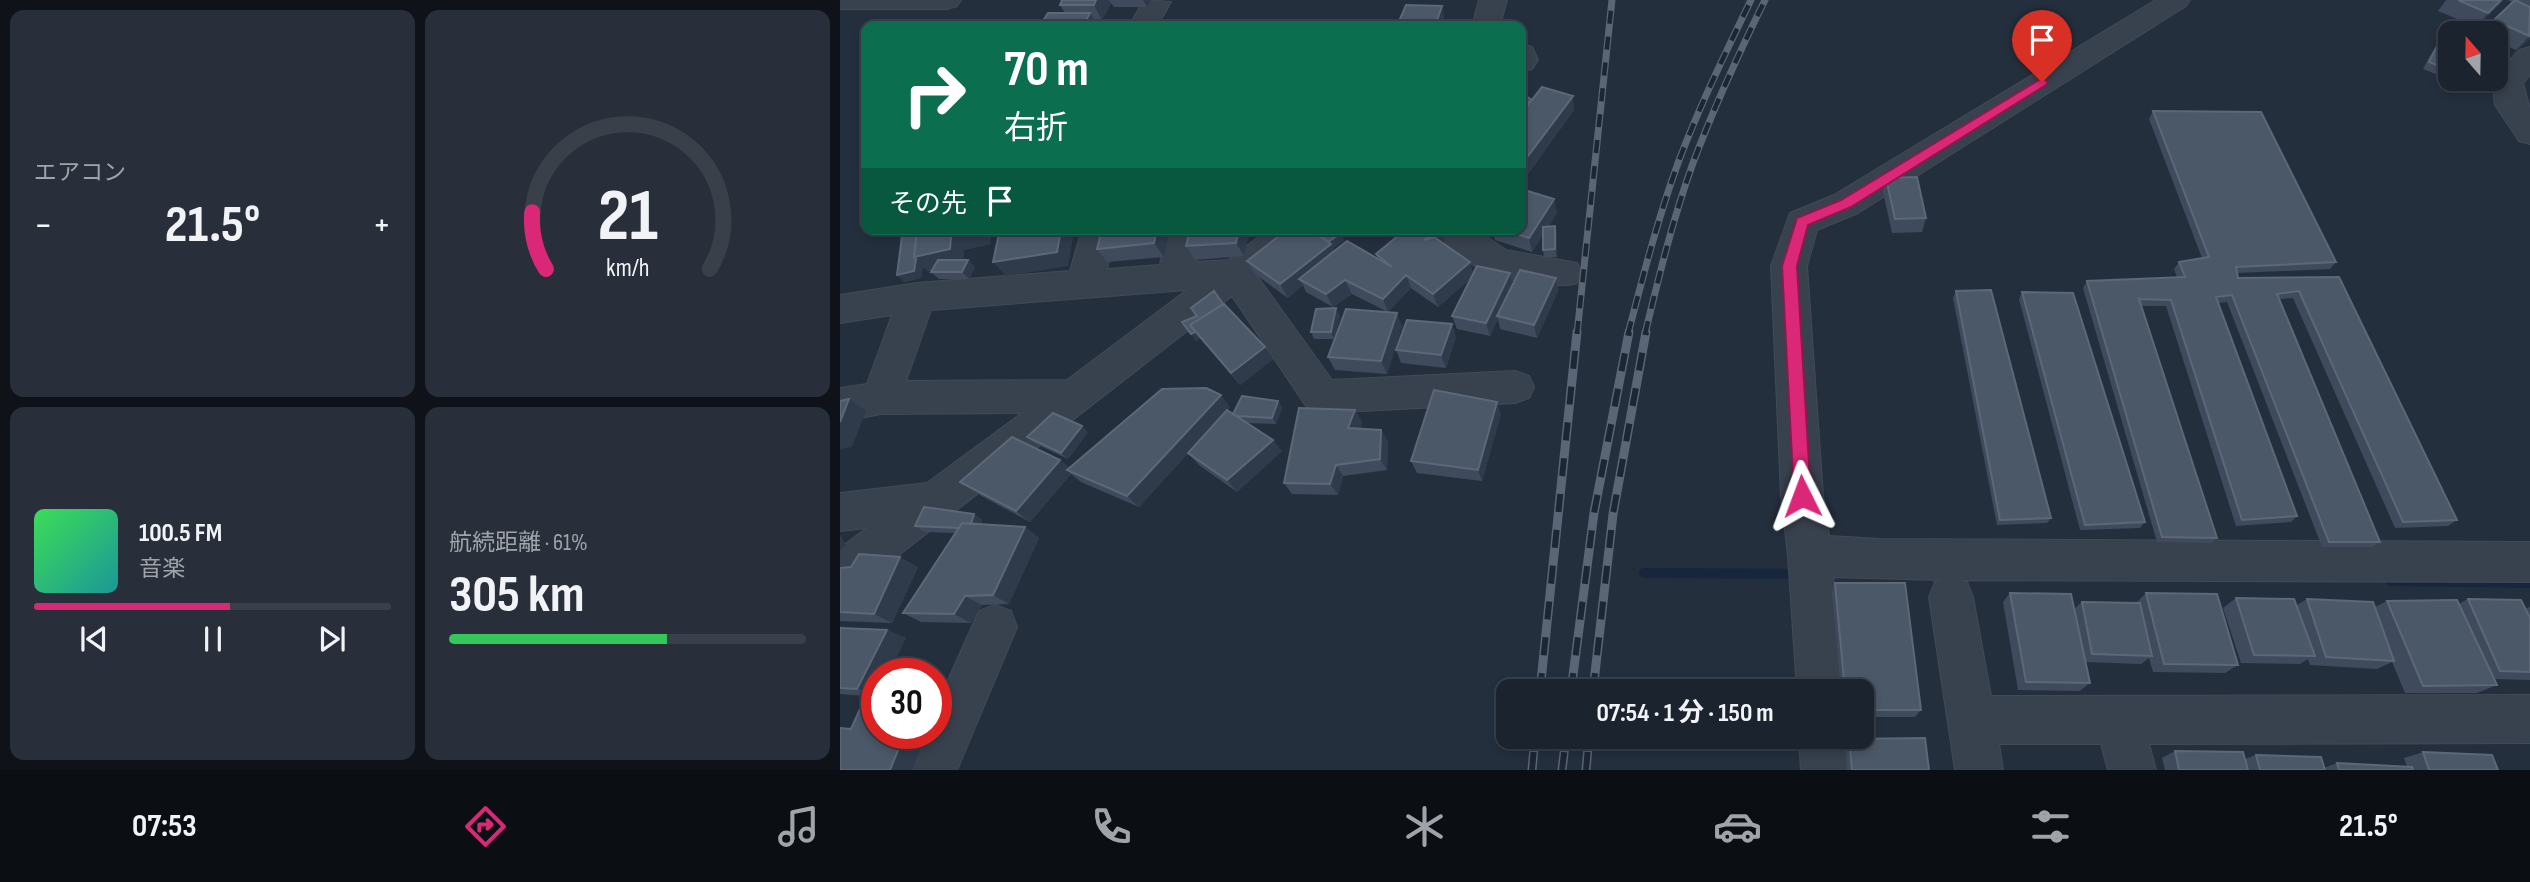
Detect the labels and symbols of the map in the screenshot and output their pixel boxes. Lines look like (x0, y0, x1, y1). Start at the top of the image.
pin (2012, 10, 2072, 82)
north arrow (2438, 21, 2508, 91)
position arrow (1765, 459, 1839, 533)
speed limit sign: 30 (861, 658, 952, 749)

